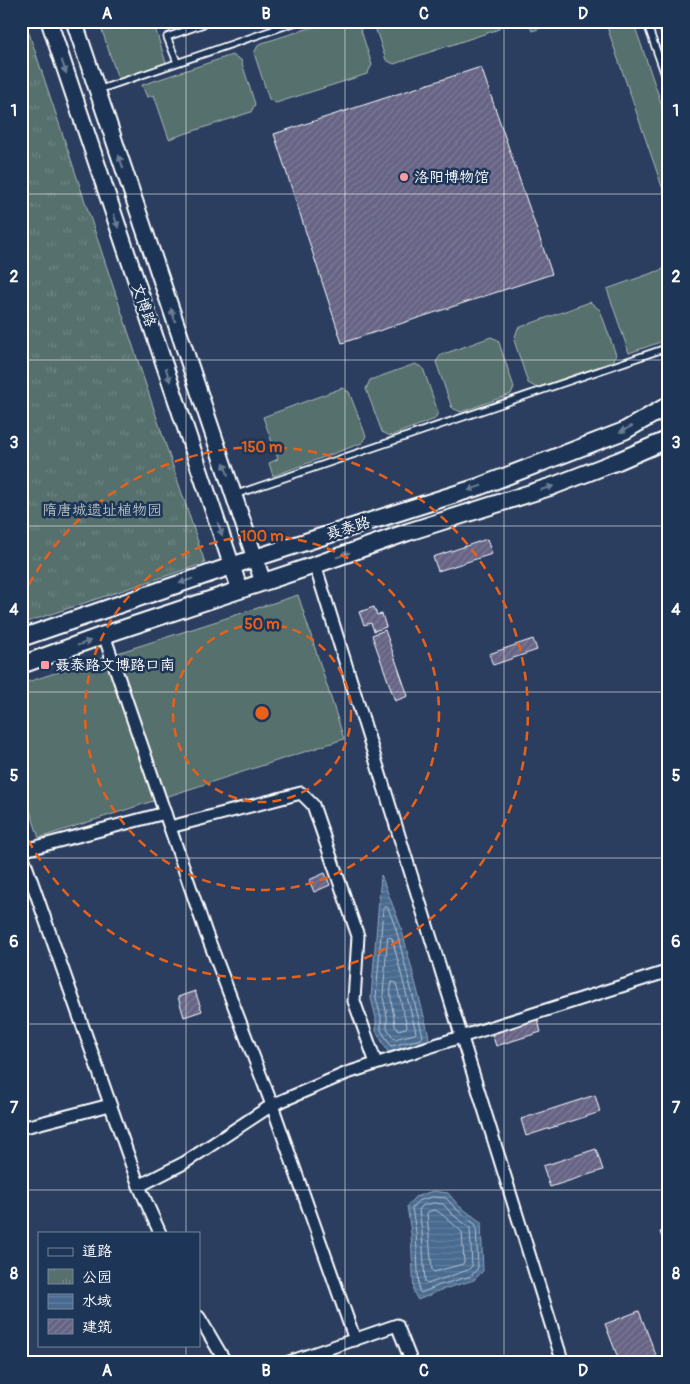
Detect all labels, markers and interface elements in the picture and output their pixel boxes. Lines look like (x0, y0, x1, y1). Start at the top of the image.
text: A (102, 4, 113, 24)
text: B (261, 4, 271, 24)
text: C (419, 4, 429, 24)
text: D (578, 4, 588, 24)
one-way arrow (61, 60, 69, 75)
text: 1 (11, 101, 17, 121)
text: 1 (673, 101, 679, 121)
one-way arrow (117, 154, 125, 169)
place label: 洛阳博物馆 (414, 168, 489, 187)
marker: 洛阳博物馆 (398, 171, 410, 183)
one-way arrow (113, 214, 120, 229)
text: 2 (10, 267, 19, 287)
text: 2 (672, 267, 681, 287)
street label: 文博路 (127, 281, 160, 330)
one-way arrow (169, 308, 177, 323)
one-way arrow (165, 368, 172, 383)
one-way arrow (619, 425, 633, 433)
text: 3 (10, 433, 19, 453)
text: 3 (672, 433, 681, 453)
text: 150 m (242, 438, 282, 457)
one-way arrow (221, 462, 229, 477)
one-way arrow (467, 484, 482, 492)
one-way arrow (540, 484, 555, 492)
park label: 隋唐城遗址植物园 (42, 501, 162, 520)
street label: 聂泰路 (324, 513, 372, 544)
one-way arrow (217, 522, 224, 537)
text: 100 m (241, 527, 283, 546)
one-way arrow (336, 551, 351, 559)
one-way arrow (178, 578, 193, 586)
text: 4 (9, 600, 19, 620)
text: 4 (671, 600, 681, 620)
text: 50 m (245, 615, 279, 634)
one-way arrow (76, 639, 91, 646)
place label: 聂泰路文博路口南 (55, 656, 175, 675)
marker: 聂泰路文博路口南 (39, 659, 51, 671)
centre of rings (253, 704, 271, 722)
text: 5 (10, 766, 19, 786)
text: 5 (672, 766, 681, 786)
text: 6 (9, 932, 19, 952)
text: 6 (671, 932, 681, 952)
text: 7 (10, 1098, 19, 1118)
text: 7 (672, 1098, 681, 1118)
legend (38, 1232, 200, 1346)
text: 道路 (82, 1242, 112, 1261)
text: 8 (10, 1264, 18, 1284)
text: 8 (672, 1264, 680, 1284)
text: 公园 (82, 1268, 112, 1287)
text: 水域 (82, 1292, 112, 1311)
text: 建筑 (82, 1318, 112, 1337)
text: A (102, 1361, 113, 1381)
text: B (261, 1361, 271, 1381)
text: C (419, 1361, 429, 1381)
text: D (578, 1361, 588, 1381)

